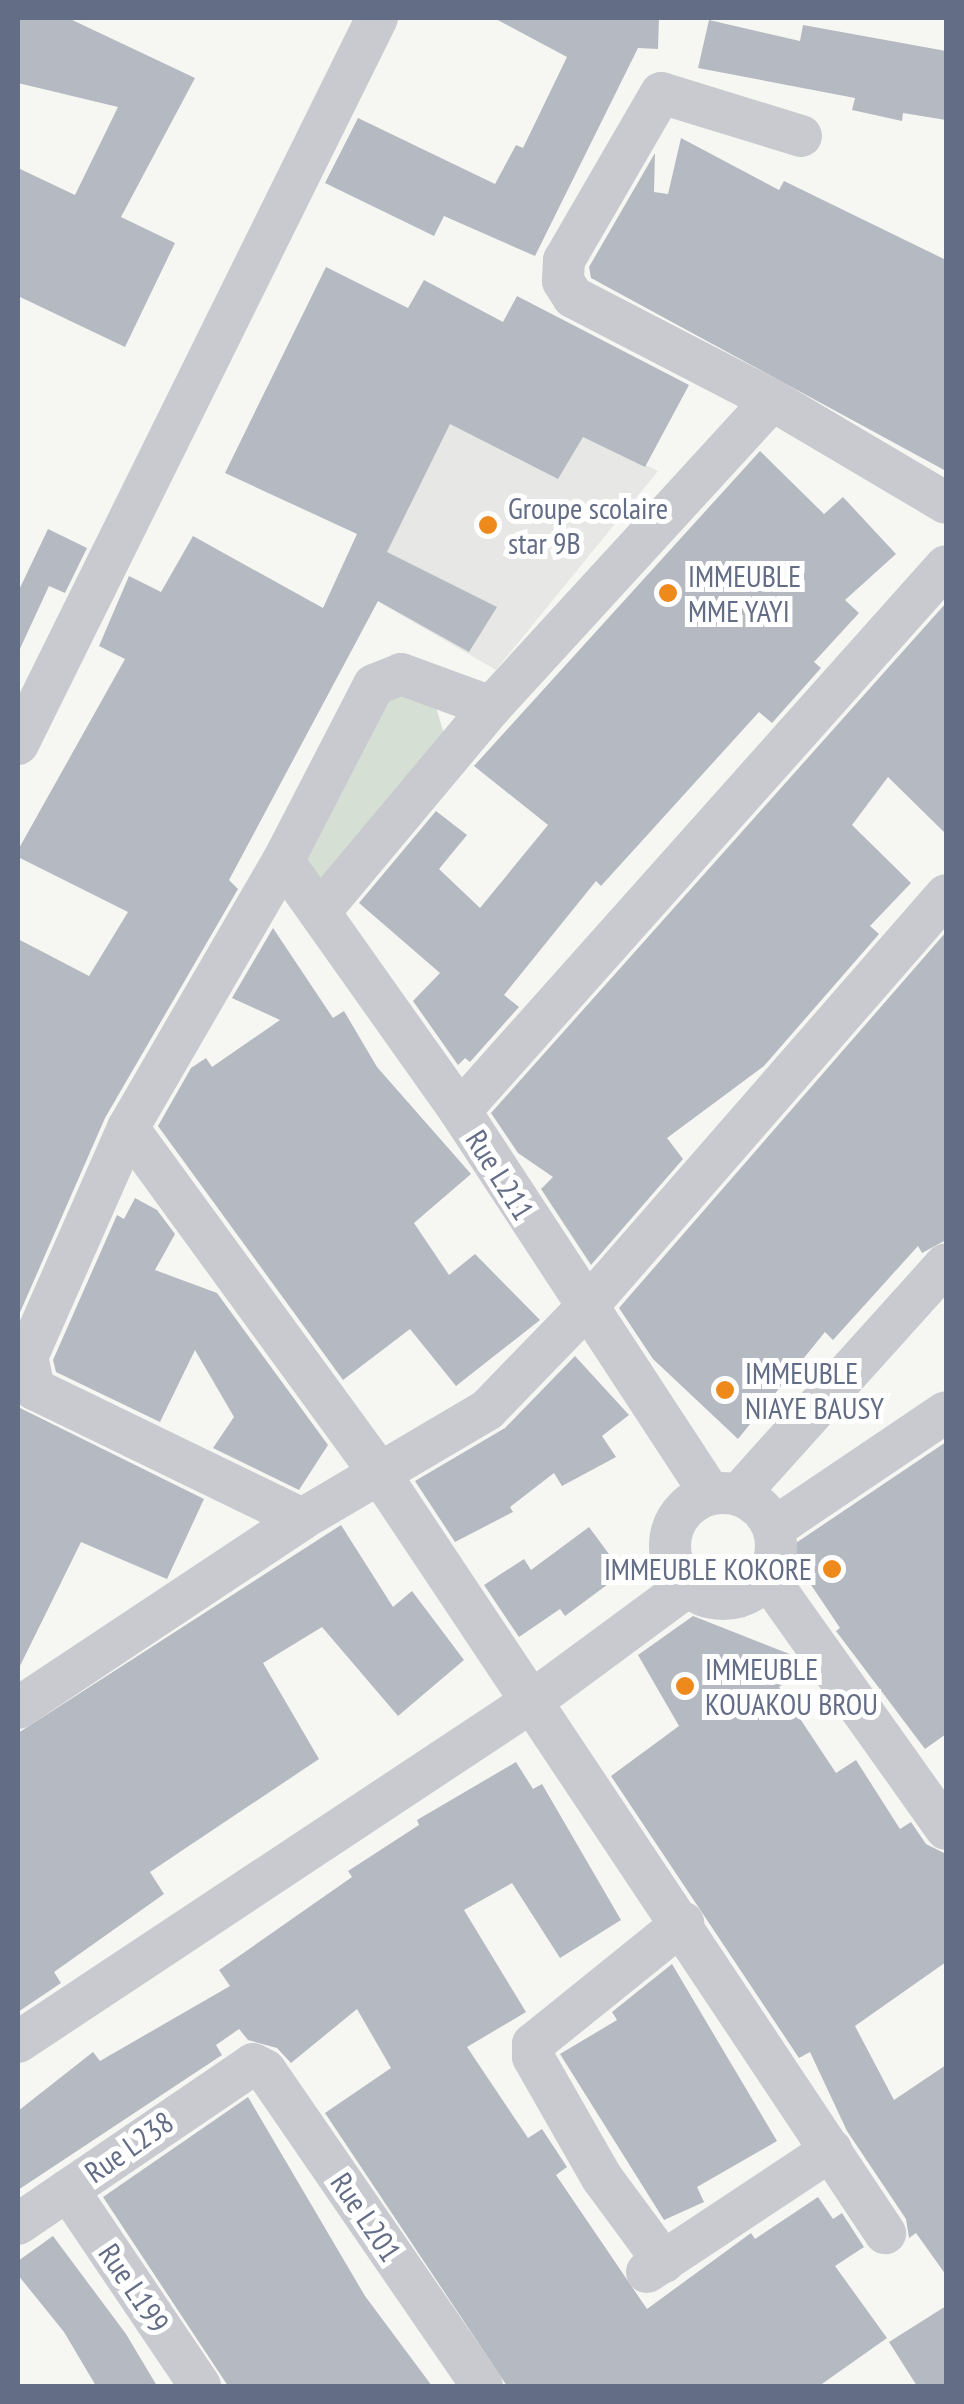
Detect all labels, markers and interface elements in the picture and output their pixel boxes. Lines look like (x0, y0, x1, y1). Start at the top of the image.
place label: Groupe scolaire star 9B (508, 490, 668, 560)
marker: Groupe scolaire star 9B (477, 514, 499, 536)
place label: IMMEUBLE MME YAYI (688, 558, 801, 628)
marker: IMMEUBLE MME YAYI (657, 582, 679, 604)
street label: Rue L211 (458, 1123, 542, 1227)
place label: IMMEUBLE NIAYE BAUSY (745, 1355, 884, 1426)
marker: IMMEUBLE NIAYE BAUSY (714, 1379, 736, 1401)
place label: IMMEUBLE KOKORE (604, 1551, 812, 1587)
marker: IMMEUBLE KOKORE (821, 1558, 843, 1580)
place label: IMMEUBLE KOUAKOU BROU (705, 1651, 878, 1722)
marker: IMMEUBLE KOUAKOU BROU (674, 1675, 696, 1697)
street label: Rue L238 (78, 2104, 180, 2190)
street label: Rue L201 (323, 2166, 409, 2268)
street label: Rue L199 (91, 2237, 177, 2339)

